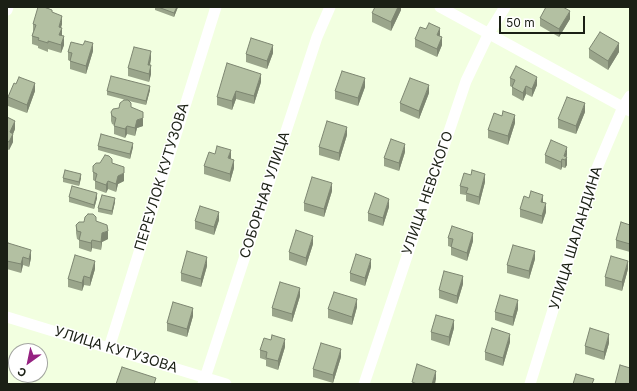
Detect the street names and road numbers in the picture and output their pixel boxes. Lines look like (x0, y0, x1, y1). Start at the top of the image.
street label: ПЕРЕУЛОК КУТУЗОВА (131, 101, 193, 253)
street label: УЛИЦА НЕВСКОГО (399, 129, 457, 257)
street label: СОБОРНАЯ УЛИЦА (237, 130, 293, 260)
street label: УЛИЦА ШАЛАНДИНА (546, 164, 606, 312)
street label: УЛИЦА КУТУЗОВА (52, 323, 180, 377)

